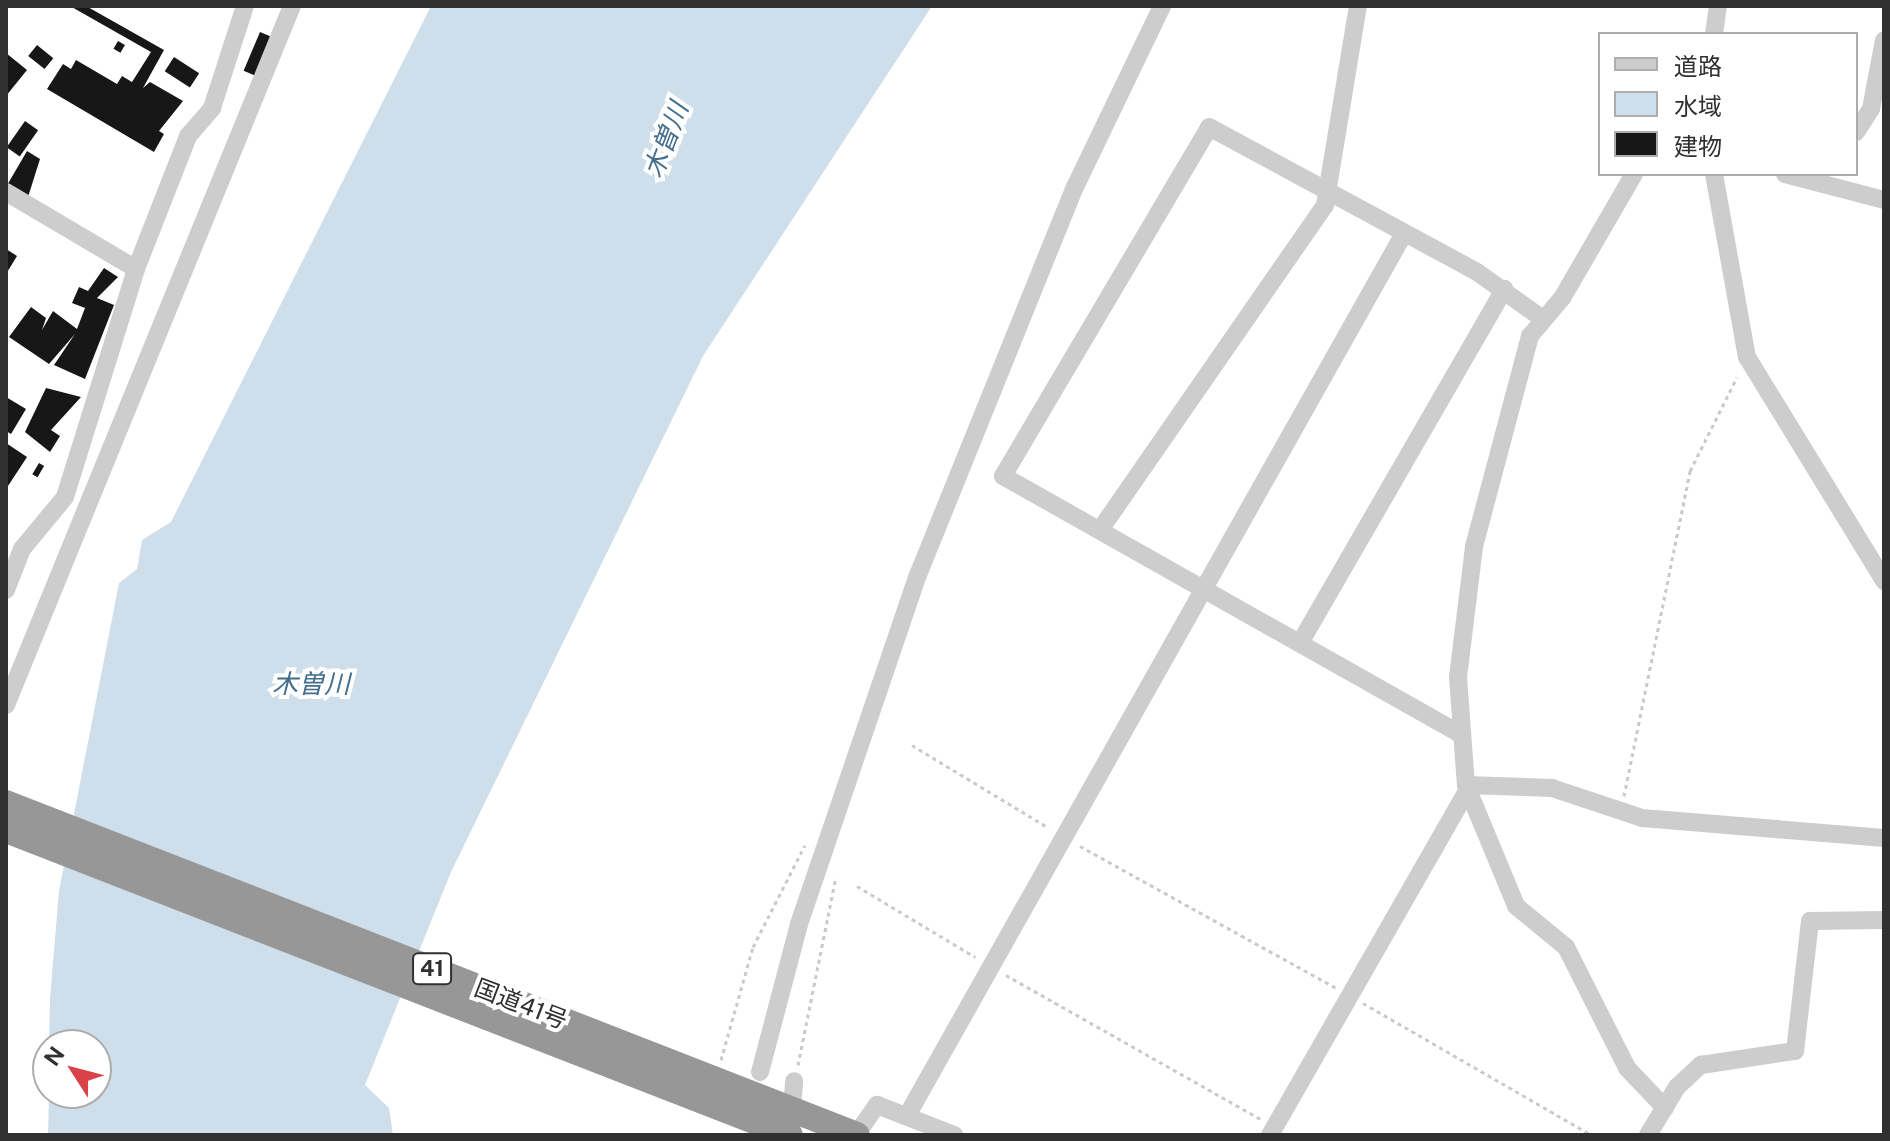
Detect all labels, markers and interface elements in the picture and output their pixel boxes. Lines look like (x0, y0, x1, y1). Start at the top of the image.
legend (1598, 32, 1858, 176)
text: 道路 (1674, 52, 1722, 80)
text: 水域 (1674, 92, 1722, 120)
water label: 木曽川 (637, 98, 695, 182)
text: 建物 (1674, 132, 1722, 160)
water label: 木曽川 (272, 668, 350, 700)
road number: 41 (412, 951, 452, 987)
street label: 国道41号 (471, 973, 571, 1035)
north arrow (32, 1029, 112, 1109)
text: N (39, 1041, 70, 1071)

